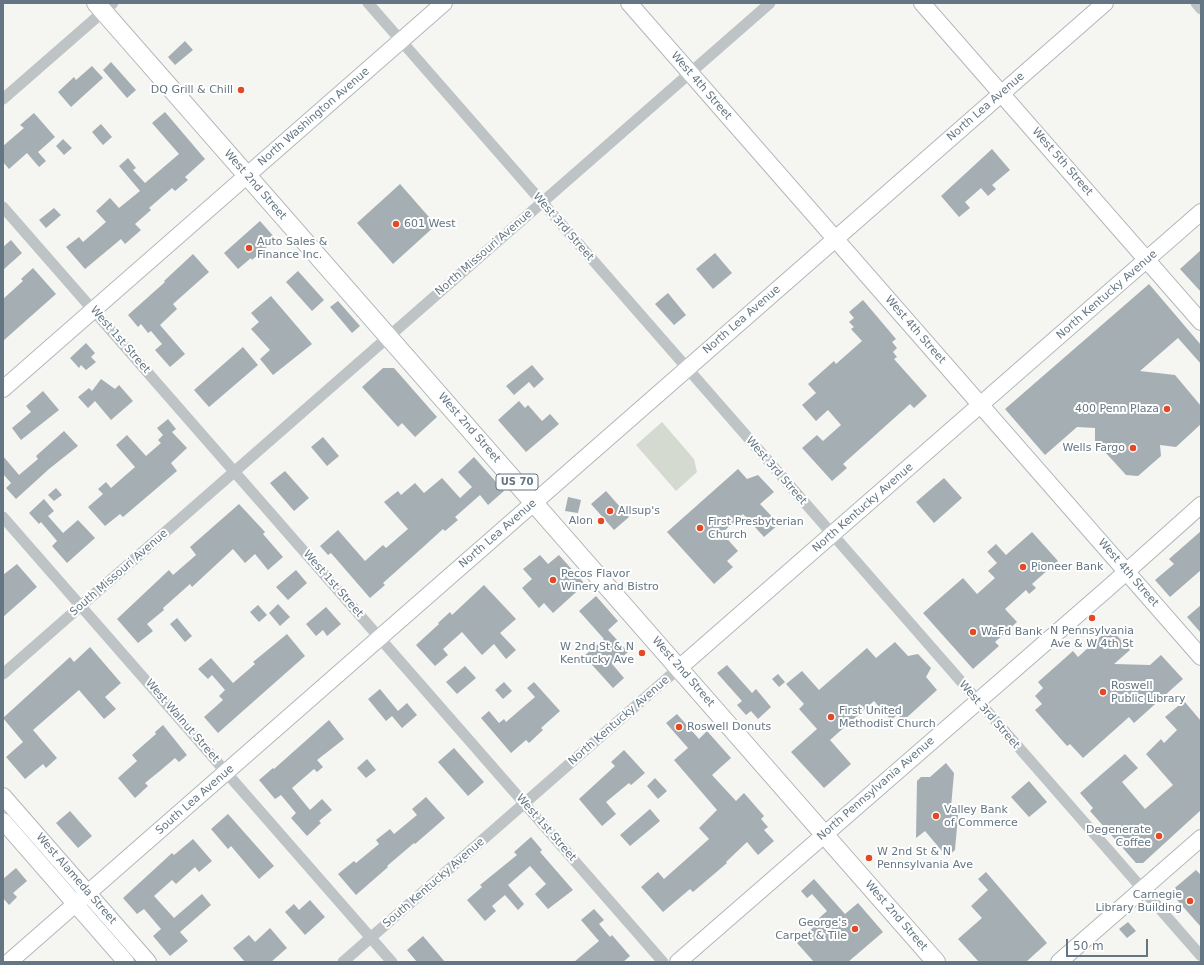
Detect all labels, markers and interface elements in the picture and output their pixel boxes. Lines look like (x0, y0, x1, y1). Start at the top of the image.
street label: West 4th Street (668, 49, 734, 123)
street label: North Washington Avenue (256, 65, 372, 169)
street label: North Lea Avenue (945, 70, 1027, 144)
place label: DQ Grill & Chill (151, 83, 233, 97)
marker: DQ Grill & Chill (236, 85, 246, 95)
street label: West 5th Street (1029, 125, 1095, 199)
street label: West 2nd Street (221, 147, 289, 223)
street label: West 3rd Street (530, 190, 596, 264)
street label: North Missouri Avenue (433, 207, 535, 299)
place label: 601 West (404, 217, 456, 231)
marker: 601 West (391, 219, 401, 229)
place label: Auto Sales & Finance Inc. (257, 235, 327, 261)
marker: Auto Sales & Finance Inc. (244, 243, 254, 253)
street label: North Kentucky Avenue (1054, 248, 1160, 342)
street label: North Lea Avenue (701, 283, 783, 357)
street label: West 4th Street (882, 293, 948, 367)
street label: West 1st Street (87, 304, 153, 376)
street label: West 2nd Street (435, 390, 503, 466)
place label: 400 Penn Plaza (1075, 402, 1159, 416)
marker: 400 Penn Plaza (1162, 404, 1172, 414)
street label: West 3rd Street (743, 434, 809, 508)
place label: Wells Fargo (1063, 441, 1125, 455)
marker: Wells Fargo (1128, 443, 1138, 453)
street label: North Kentucky Avenue (810, 461, 916, 555)
road number: US 70 (496, 474, 538, 490)
street label: North Lea Avenue (457, 497, 539, 571)
place label: Allsup's (618, 504, 660, 518)
marker: Allsup's (605, 506, 615, 516)
place label: Alon (569, 514, 593, 528)
place label: First Presbyterian Church (708, 515, 804, 541)
marker: Alon (596, 516, 606, 526)
marker: First Presbyterian Church (695, 523, 705, 533)
street label: South Missouri Avenue (67, 527, 171, 619)
street label: West 4th Street (1095, 536, 1161, 610)
street label: West 1st Street (300, 548, 366, 620)
place label: Pioneer Bank (1031, 560, 1103, 574)
marker: Pioneer Bank (1018, 562, 1028, 572)
place label: Pecos Flavor Winery and Bistro (561, 567, 659, 593)
marker: Pecos Flavor Winery and Bistro (548, 575, 558, 585)
marker: N Pennsylvania Ave & W 4th St (1087, 613, 1097, 623)
place label: N Pennsylvania Ave & W 4th St (1050, 624, 1134, 650)
place label: WaFd Bank (981, 625, 1042, 639)
marker: WaFd Bank (968, 627, 978, 637)
street label: West 2nd Street (649, 634, 717, 710)
place label: W 2nd St & N Kentucky Ave (560, 640, 634, 666)
marker: W 2nd St & N Kentucky Ave (637, 648, 647, 658)
street label: North Kentucky Avenue (566, 674, 672, 768)
street label: West Walnut Street (142, 677, 222, 765)
street label: West 3rd Street (956, 678, 1022, 752)
place label: Roswell Public Library (1111, 679, 1186, 705)
marker: Roswell Public Library (1098, 687, 1108, 697)
place label: First United Methodist Church (839, 704, 936, 730)
marker: First United Methodist Church (826, 712, 836, 722)
place label: Roswell Donuts (687, 720, 771, 734)
marker: Roswell Donuts (674, 722, 684, 732)
street label: North Pennsylvania Avenue (815, 735, 937, 843)
street label: South Lea Avenue (153, 762, 237, 838)
street label: West 1st Street (513, 792, 579, 864)
place label: Valley Bank of Commerce (944, 803, 1018, 829)
marker: Valley Bank of Commerce (931, 811, 941, 821)
place label: Degenerate Coffee (1086, 823, 1151, 849)
street label: West Alameda Street (33, 831, 119, 927)
marker: Degenerate Coffee (1154, 831, 1164, 841)
street label: South Kentucky Avenue (381, 835, 487, 931)
place label: W 2nd St & N Pennsylvania Ave (877, 845, 973, 871)
marker: W 2nd St & N Pennsylvania Ave (864, 853, 874, 863)
street label: West 2nd Street (862, 878, 930, 954)
place label: Carnegie Library Building (1095, 888, 1182, 914)
marker: Carnegie Library Building (1185, 896, 1195, 906)
place label: George's Carpet & Tile (775, 916, 847, 942)
marker: George's Carpet & Tile (850, 924, 860, 934)
scale bar (1068, 931, 1150, 957)
text: 50 m (1073, 939, 1104, 953)

